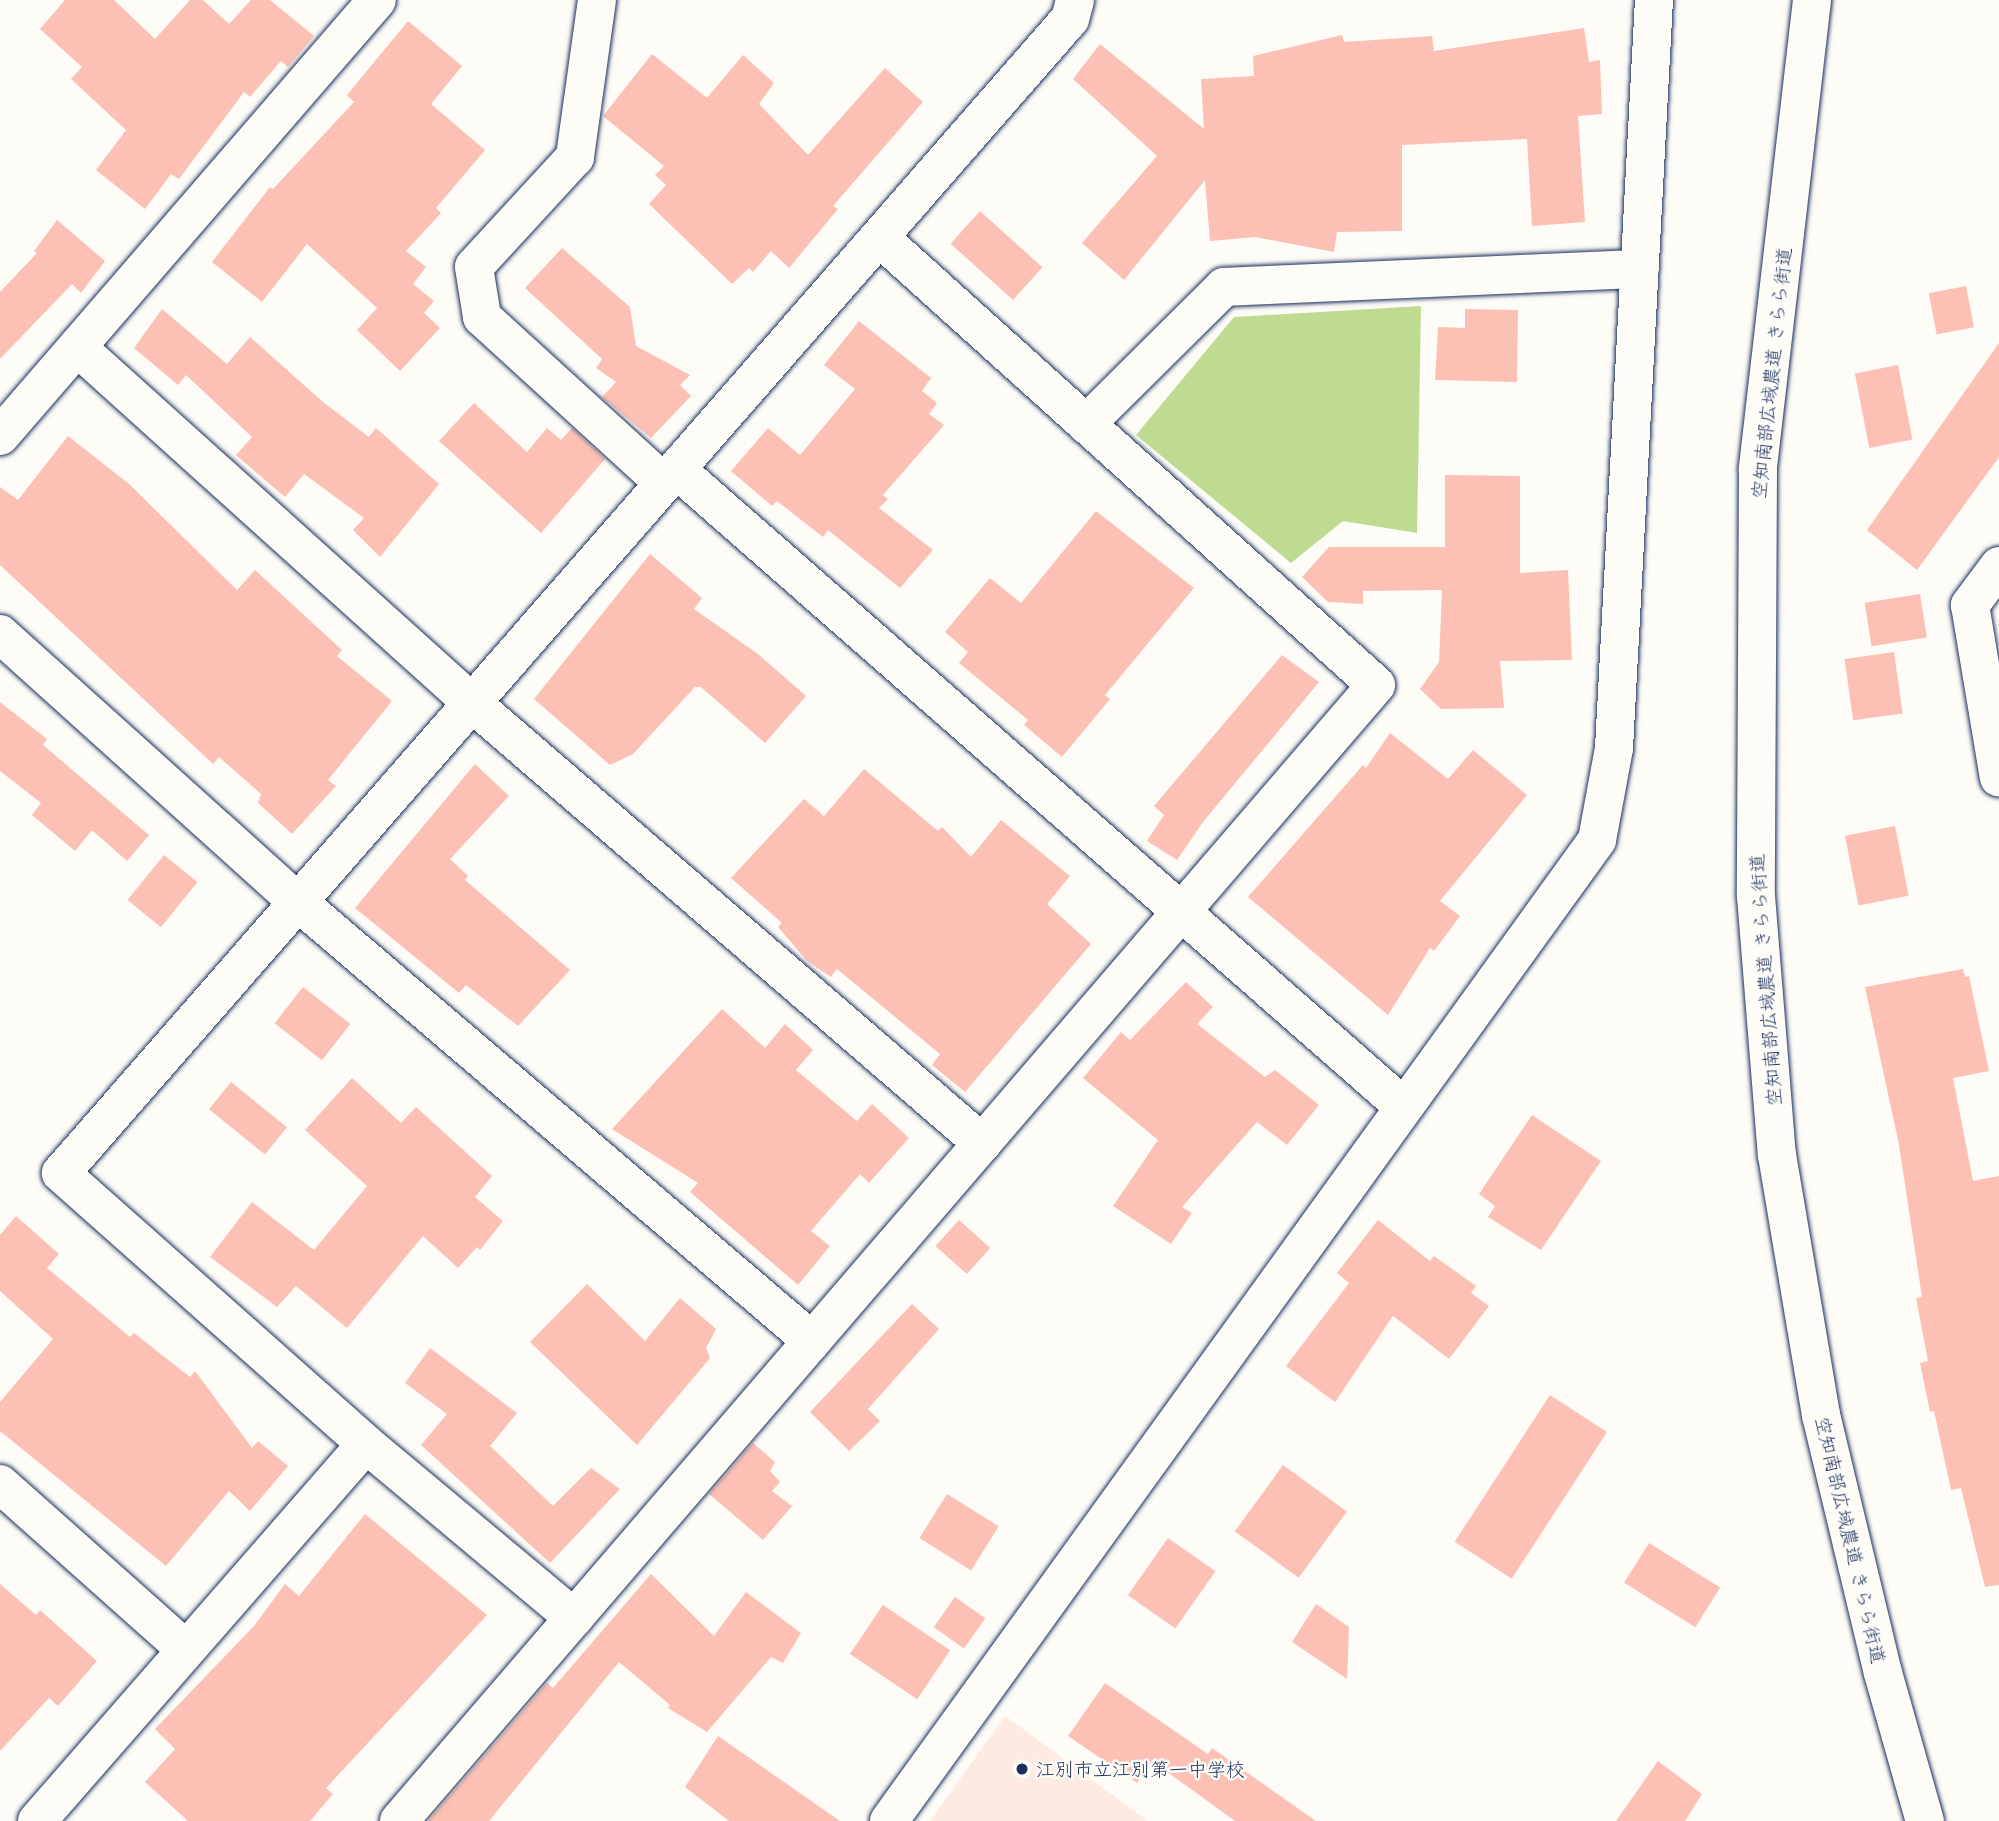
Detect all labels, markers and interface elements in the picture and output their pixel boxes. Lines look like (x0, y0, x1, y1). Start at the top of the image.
street label: 空知南部広域農道 きらら街道 (1746, 246, 1796, 500)
street label: 空知南部広域農道 きらら街道 (1745, 853, 1785, 1107)
street label: 空知南部広域農道 きらら街道 (1811, 1414, 1891, 1666)
place label: 江別市立江別第一中学校 (1036, 1758, 1245, 1780)
marker: 江別市立江別第一中学校 (1014, 1761, 1030, 1777)

